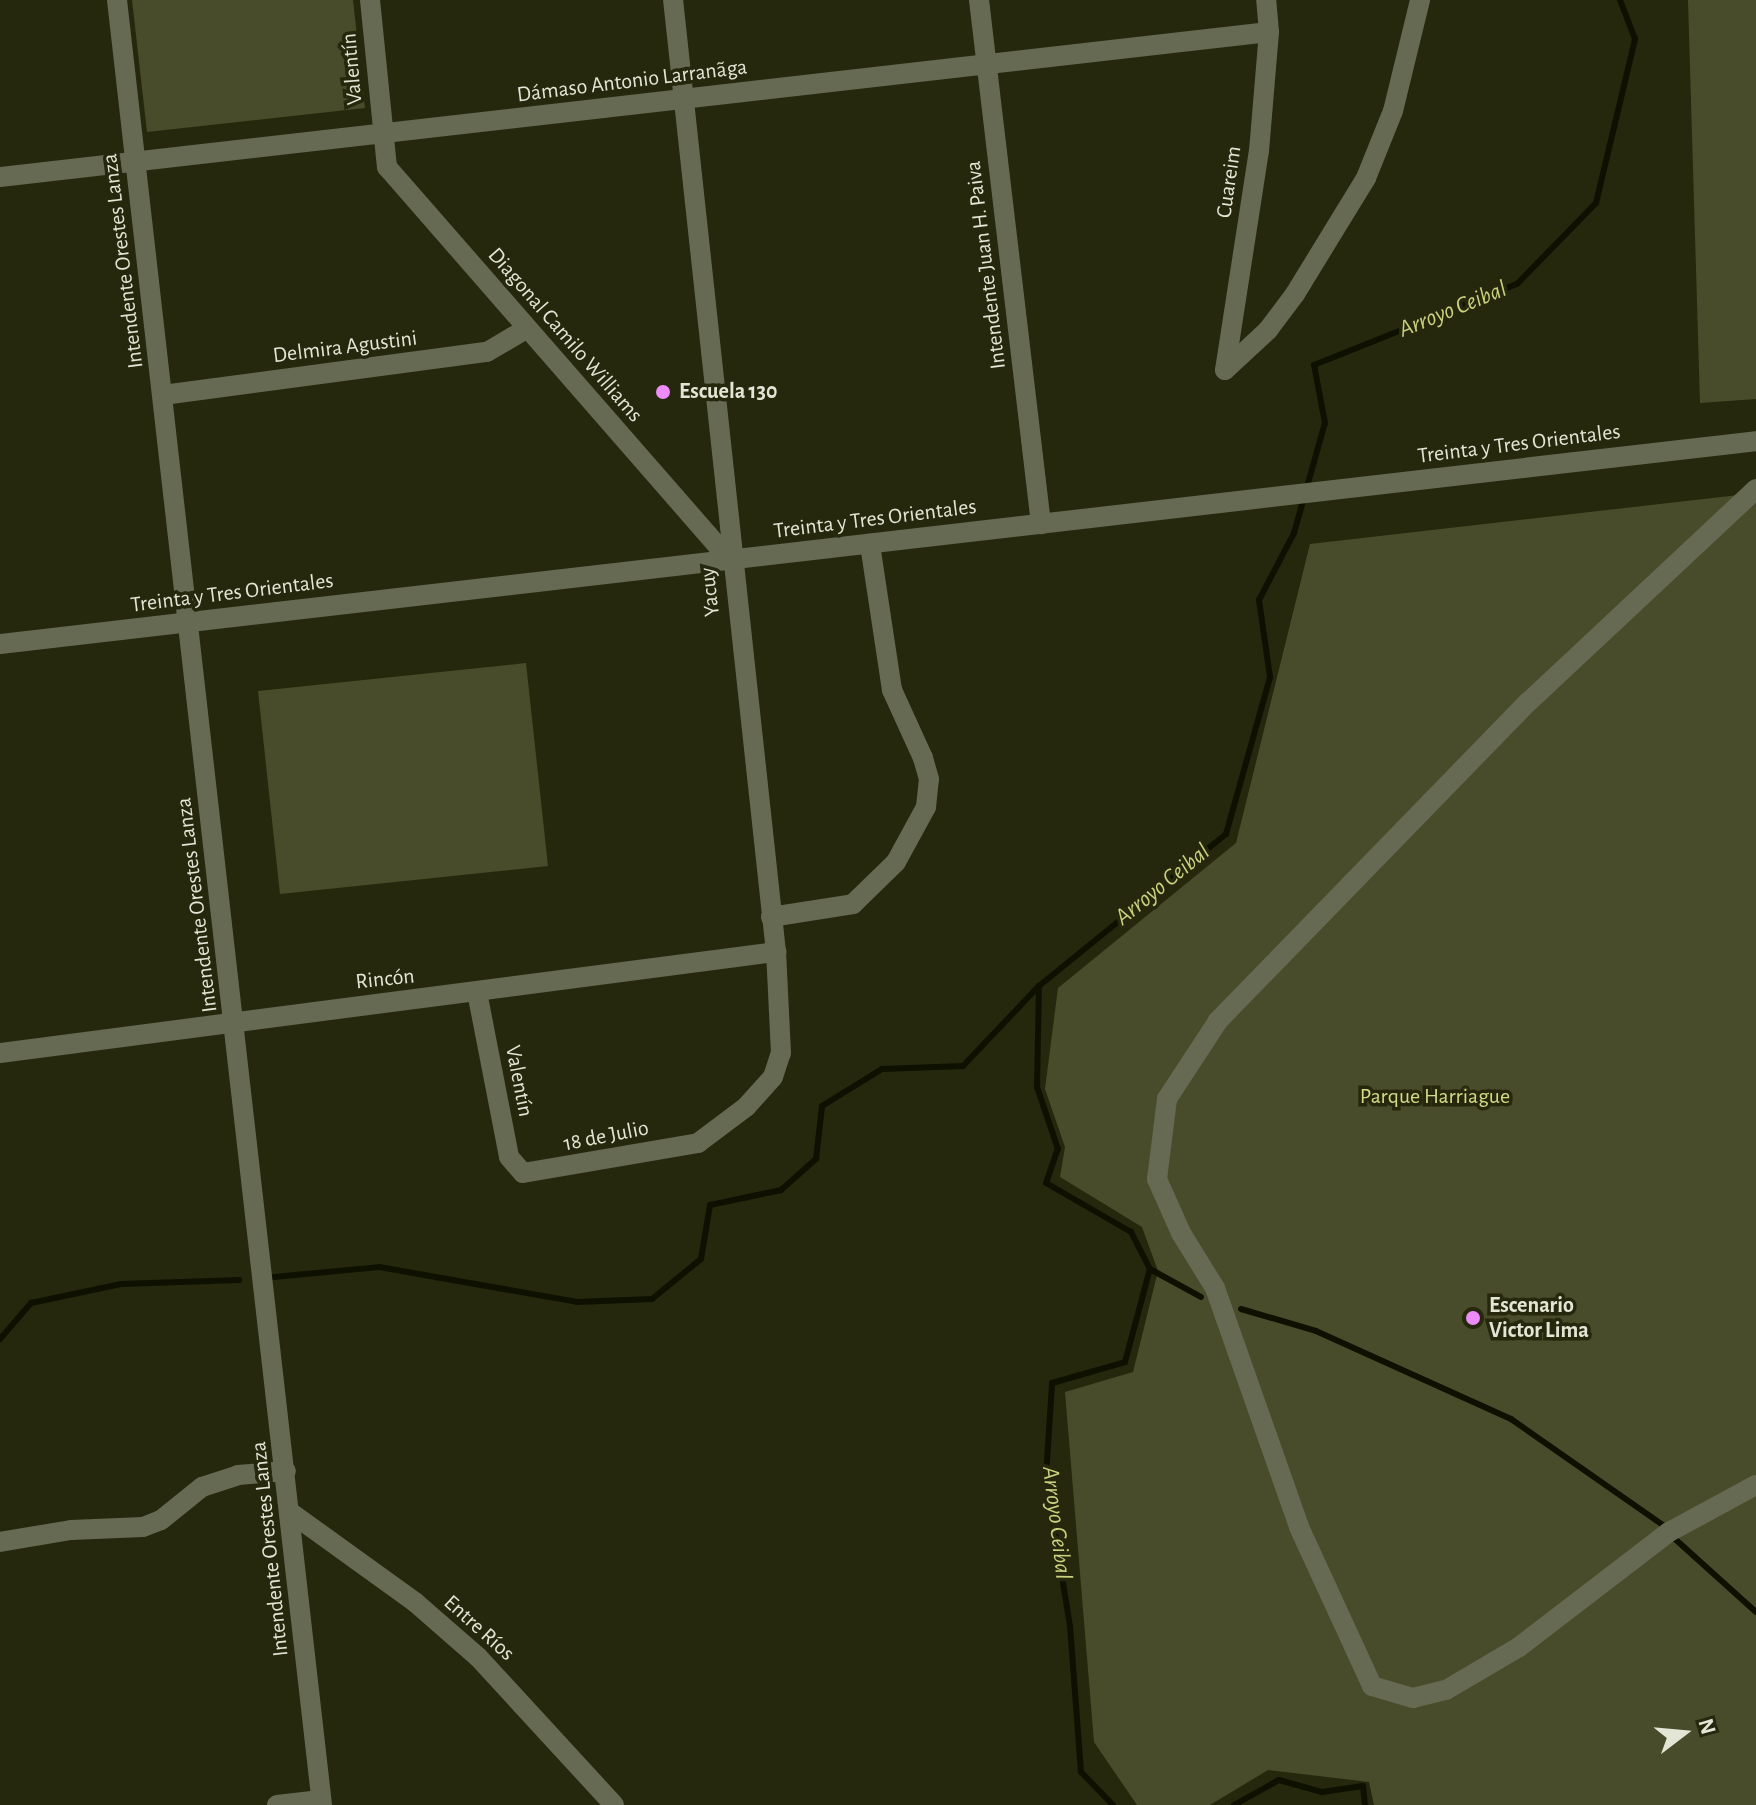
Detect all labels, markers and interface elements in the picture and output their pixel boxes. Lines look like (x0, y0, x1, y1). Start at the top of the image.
street label: Valentín (336, 32, 368, 106)
street label: Dámaso Antonio Larranãga (515, 54, 749, 108)
street label: Cuareim (1211, 144, 1247, 220)
street label: Intendente Orestes Lanza (97, 152, 149, 370)
street label: Intendente Juan H. Paiva (960, 159, 1012, 371)
street label: Diagonal Camilo Williams (482, 242, 648, 428)
water label: Arroyo Ceibal (1395, 275, 1511, 345)
street label: Delmira Agustini (271, 325, 419, 369)
place label: Escuela 130 (679, 379, 777, 405)
marker: Escuela 130 (654, 383, 672, 401)
street label: Treinta y Tres Orientales (1416, 418, 1622, 470)
street label: Treinta y Tres Orientales (772, 493, 978, 545)
street label: Yacuy (694, 566, 726, 618)
street label: Treinta y Tres Orientales (129, 567, 335, 619)
street label: Intendente Orestes Lanza (171, 796, 223, 1014)
water label: Arroyo Ceibal (1110, 838, 1216, 932)
street label: Rincón (354, 963, 416, 995)
street label: Valentín (499, 1043, 539, 1119)
park label: Parque Harriague (1360, 1084, 1510, 1110)
street label: 18 de Julio (561, 1115, 651, 1157)
place label: Escenario Victor Lima (1489, 1292, 1589, 1344)
marker: Escenario Victor Lima (1464, 1309, 1482, 1327)
street label: Intendente Orestes Lanza (246, 1440, 294, 1658)
water label: Arroyo Ceibal (1035, 1465, 1077, 1581)
street label: Entre Ríos (438, 1589, 520, 1667)
north arrow (1644, 1693, 1724, 1773)
text: N (1694, 1716, 1720, 1737)

